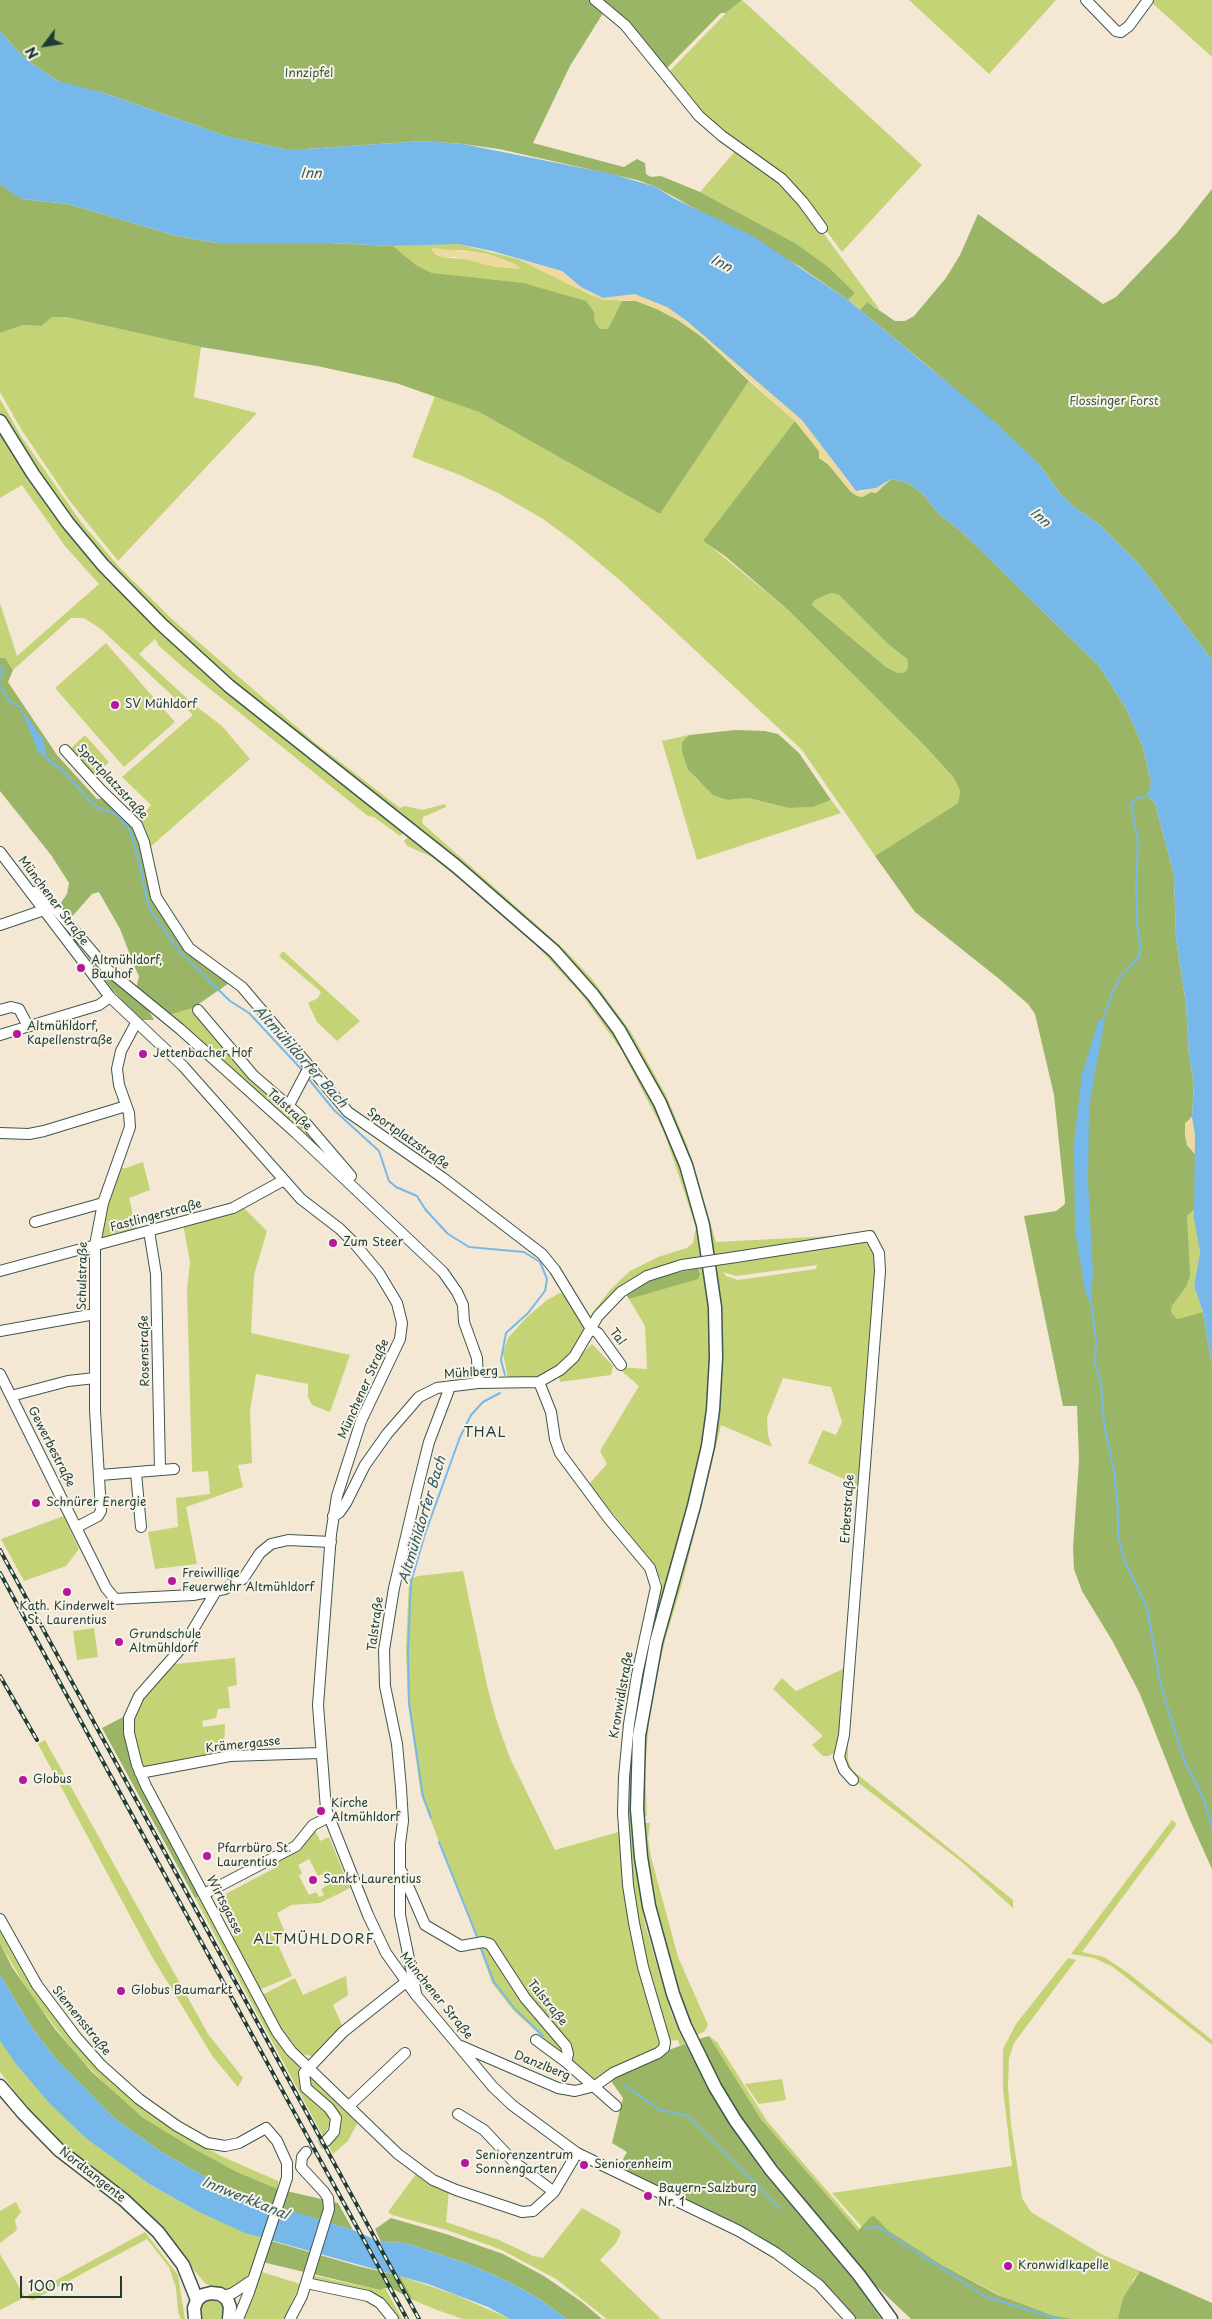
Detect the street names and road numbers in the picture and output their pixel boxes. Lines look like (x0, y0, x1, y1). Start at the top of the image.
street label: Sportplatzstraße (74, 742, 150, 822)
street label: Münchener Straße (15, 854, 91, 948)
street label: Talstraße (264, 1086, 314, 1134)
street label: Sportplatzstraße (364, 1105, 452, 1173)
street label: Fastlingerstraße (108, 1197, 204, 1235)
street label: Schulstraße (75, 1242, 91, 1310)
street label: Rosenstraße (137, 1315, 153, 1387)
street label: Tal (606, 1326, 628, 1348)
street label: Münchener Straße (336, 1337, 392, 1441)
street label: Mühlberg (443, 1364, 499, 1382)
street label: Gewerbestraße (24, 1404, 78, 1490)
street label: Erberstraße (838, 1474, 858, 1544)
street label: Talstraße (365, 1596, 387, 1652)
street label: Kronwidlstraße (607, 1650, 637, 1740)
street label: Krämergasse (205, 1734, 281, 1756)
street label: Wirtsgasse (203, 1873, 245, 1937)
street label: Münchener Straße (397, 1950, 475, 2042)
street label: Talstraße (524, 1977, 570, 2029)
street label: Siemensstraße (49, 1983, 113, 2059)
street label: Danzlberg (512, 2048, 572, 2084)
street label: Nordtangente (56, 2145, 128, 2205)

